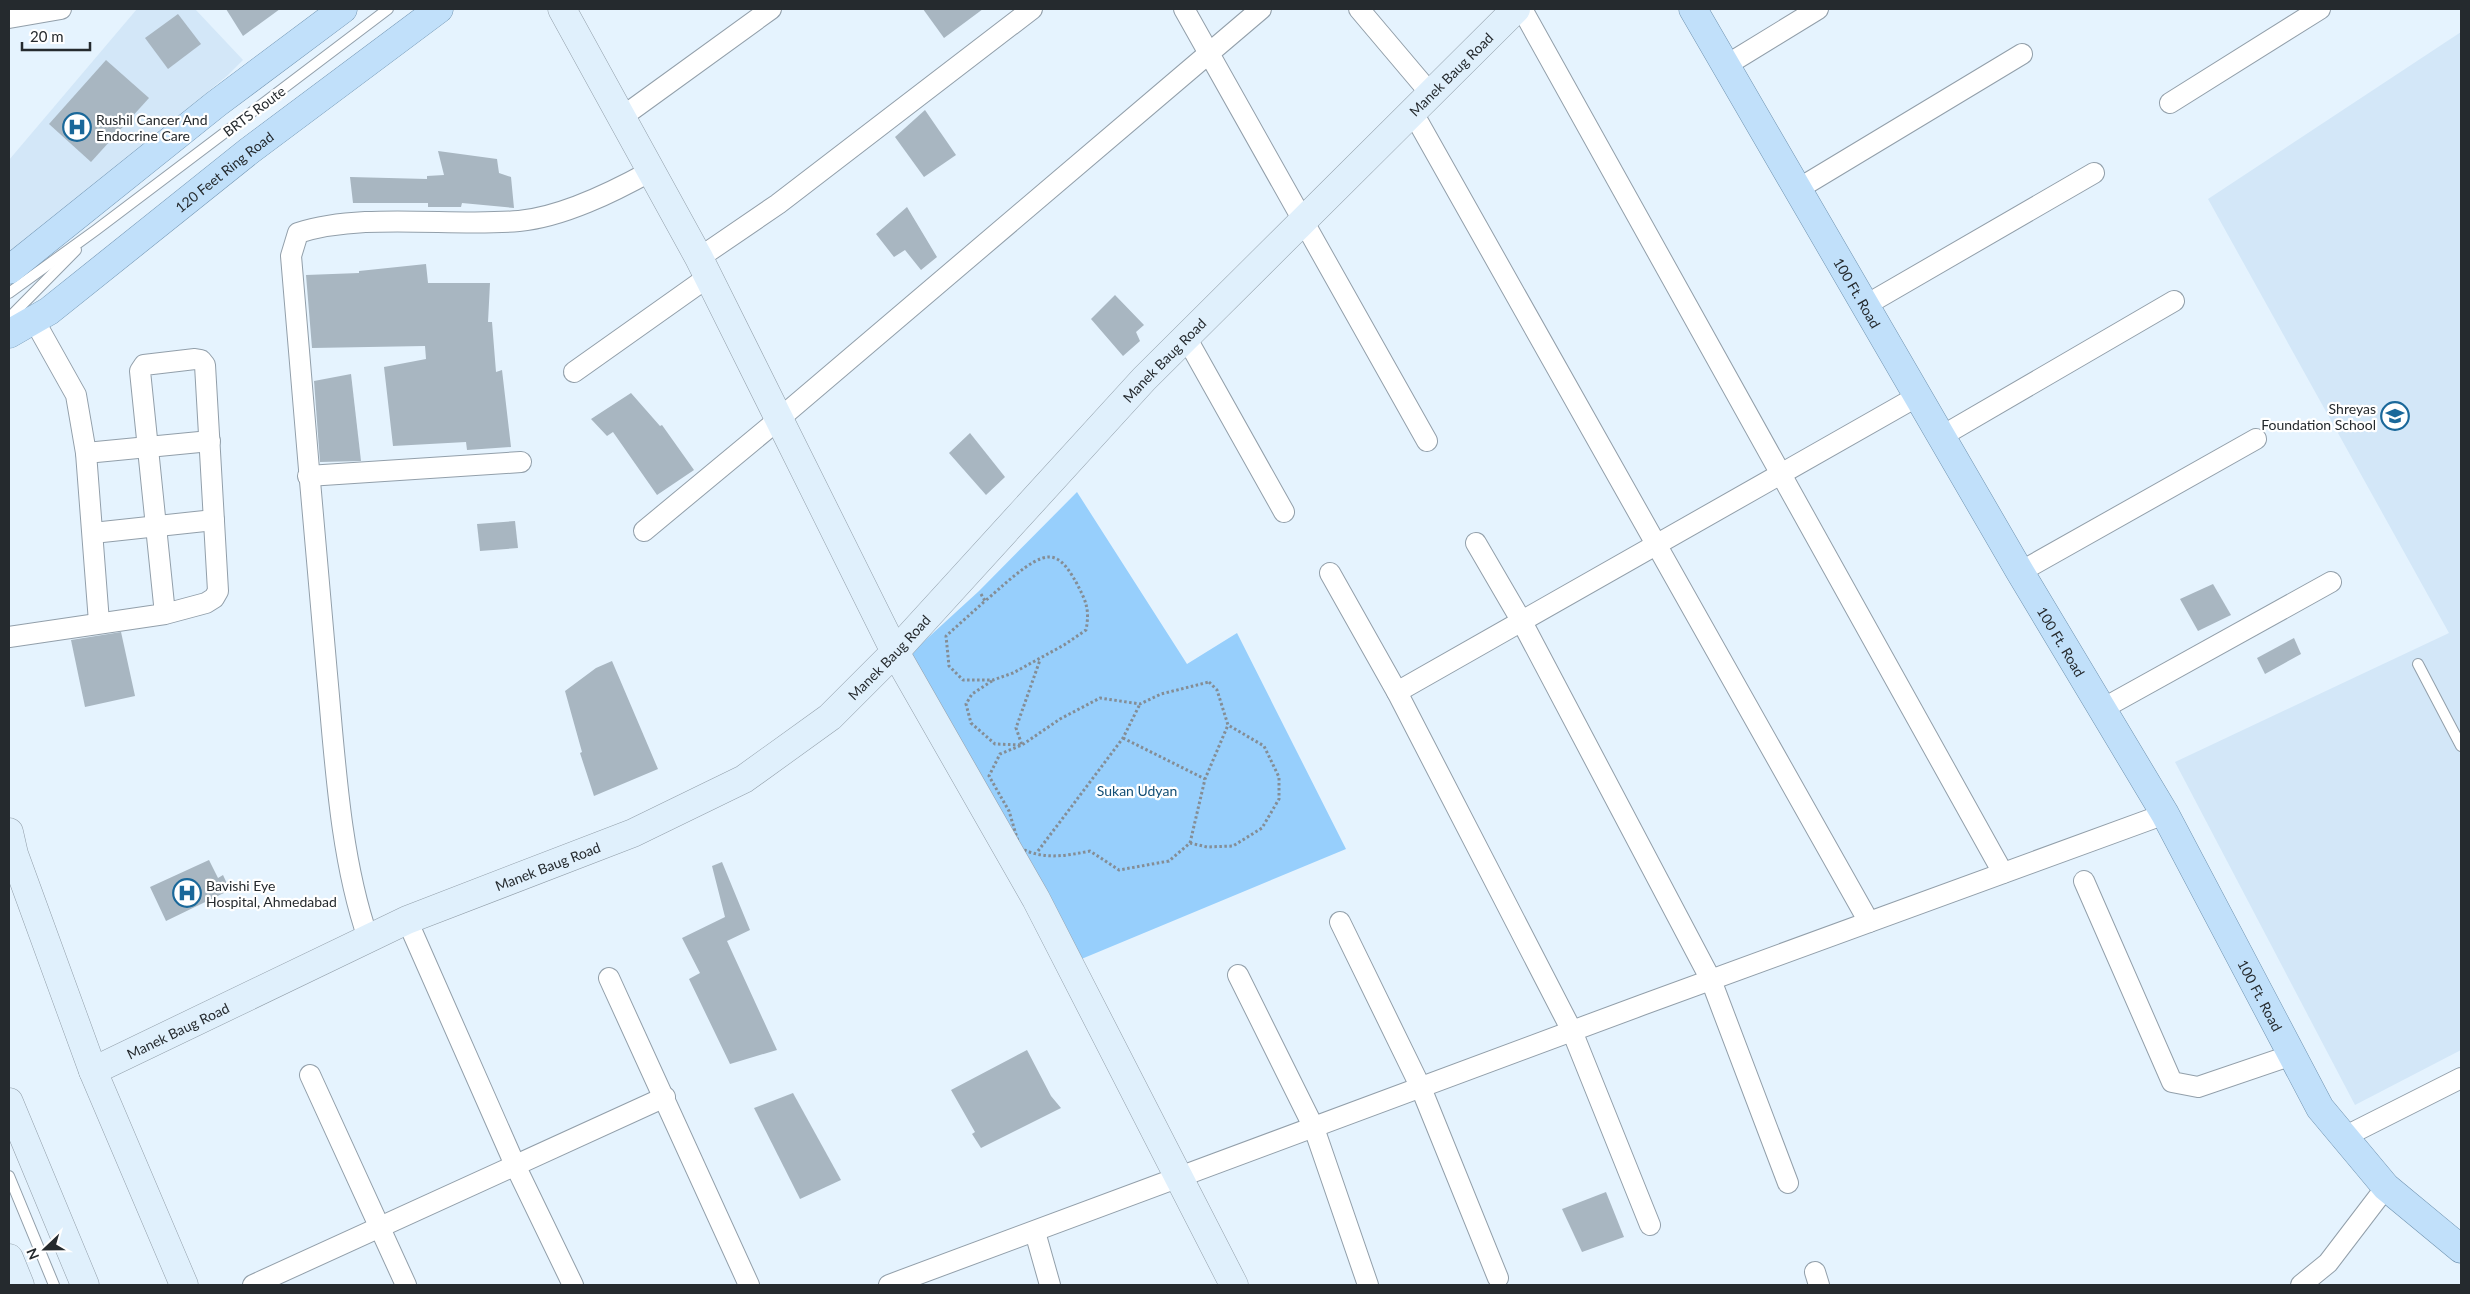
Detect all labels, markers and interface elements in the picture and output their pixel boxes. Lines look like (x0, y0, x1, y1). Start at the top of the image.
scale bar (22, 20, 90, 52)
text: 20 m (30, 27, 64, 45)
street label: Manek Baug Road (1405, 29, 1496, 119)
street label: BRTS Route (220, 82, 288, 140)
place label: Rushil Cancer And Endocrine Care (96, 111, 208, 144)
hospital icon: Rushil Cancer And Endocrine Care (62, 112, 92, 142)
street label: 120 Feet Ring Road (171, 127, 277, 215)
street label: 100 Ft. Road (1831, 254, 1885, 331)
street label: Manek Baug Road (1119, 314, 1209, 406)
place label: Shreyas Foundation School (2261, 400, 2376, 433)
school or university icon: Shreyas Foundation School (2380, 401, 2410, 431)
street label: 100 Ft. Road (2034, 603, 2089, 680)
street label: Manek Baug Road (844, 611, 933, 703)
park label: Sukan Udyan (1097, 782, 1177, 799)
street label: Manek Baug Road (492, 838, 603, 894)
place label: Bavishi Eye Hospital, Ahmedabad (206, 877, 337, 910)
hospital icon: Bavishi Eye Hospital, Ahmedabad (172, 878, 202, 908)
street label: 100 Ft. Road (2235, 956, 2286, 1034)
street label: Manek Baug Road (124, 998, 232, 1062)
north arrow (20, 1224, 70, 1274)
text: N (23, 1246, 42, 1262)

